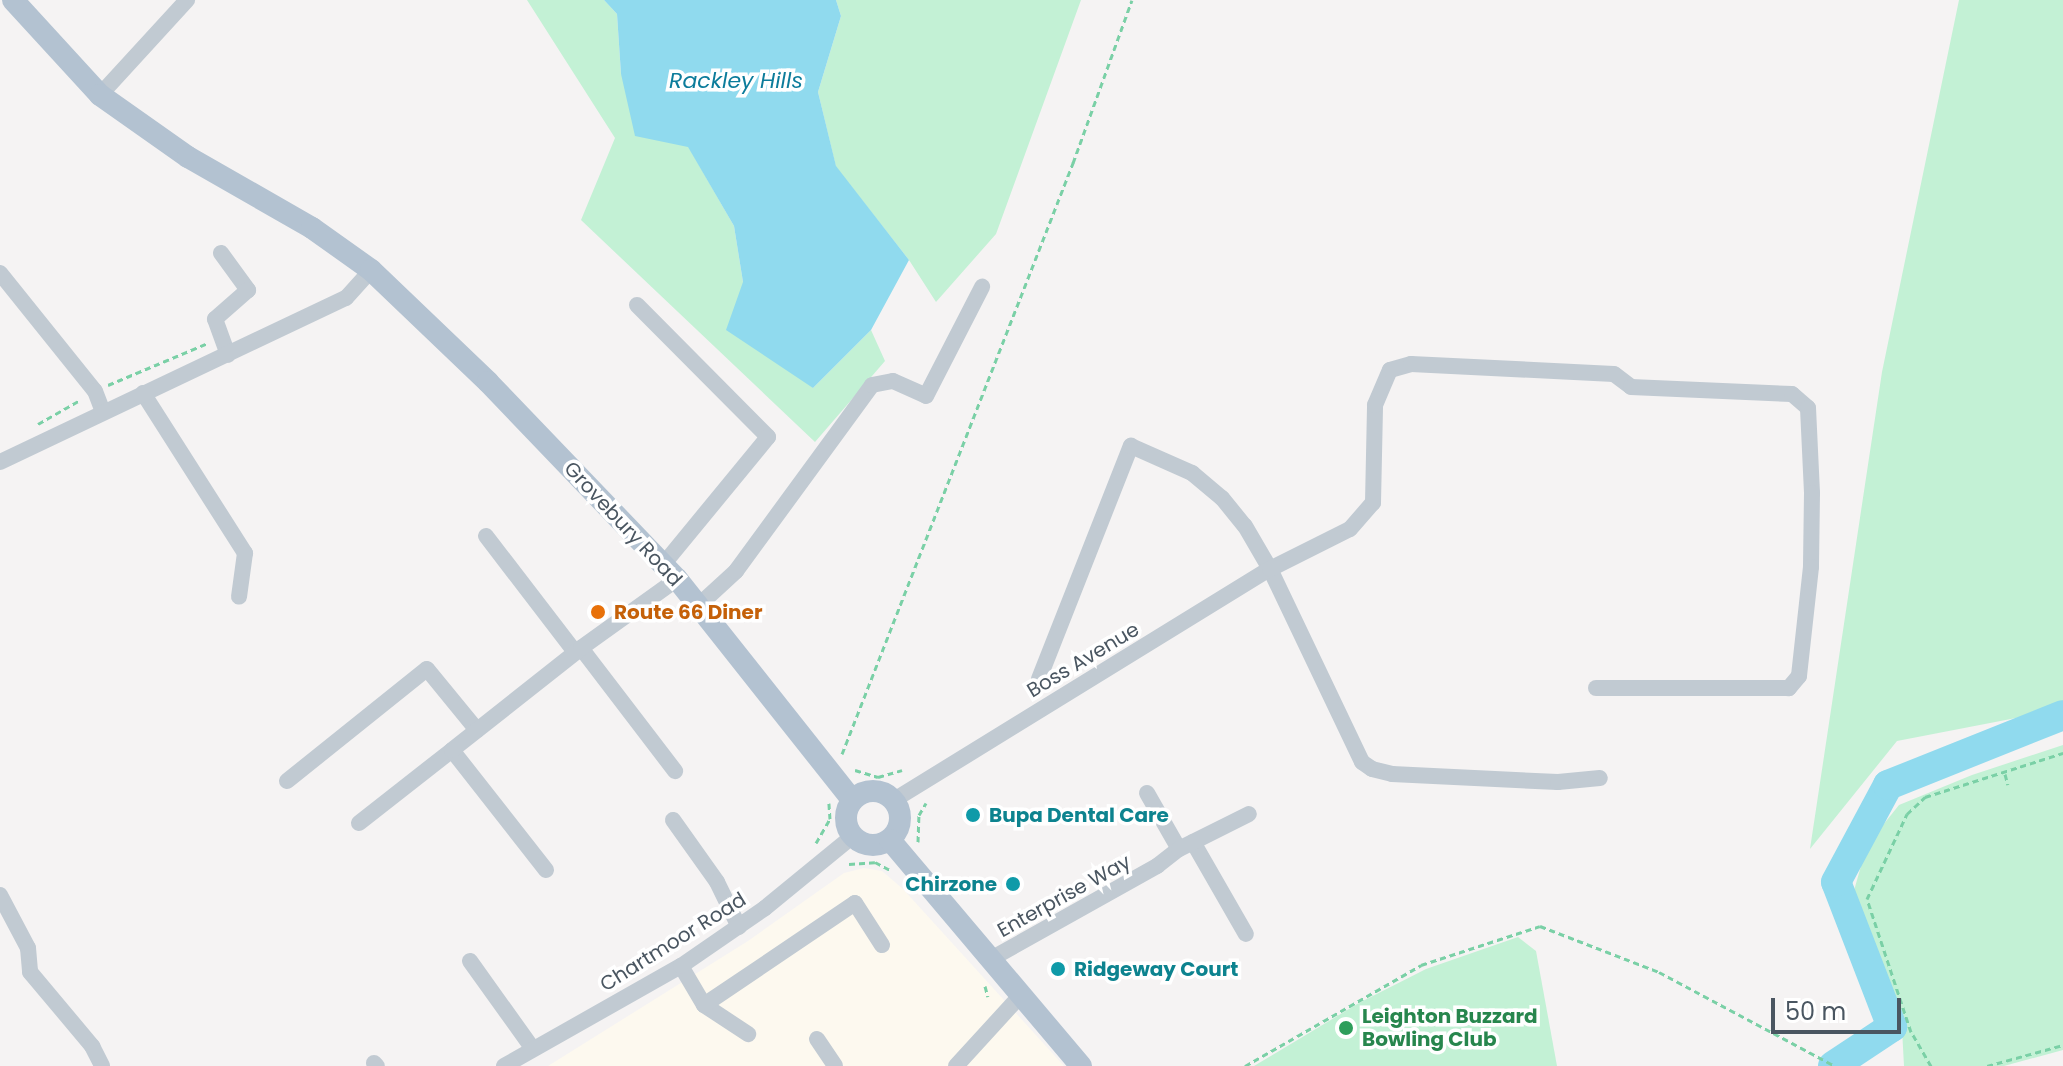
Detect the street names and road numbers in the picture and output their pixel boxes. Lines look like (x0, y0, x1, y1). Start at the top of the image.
street label: Grovebury Road (559, 457, 687, 591)
street label: Boss Avenue (1023, 617, 1143, 703)
street label: Enterprise Way (993, 849, 1135, 943)
street label: Chartmoor Road (596, 887, 750, 997)

